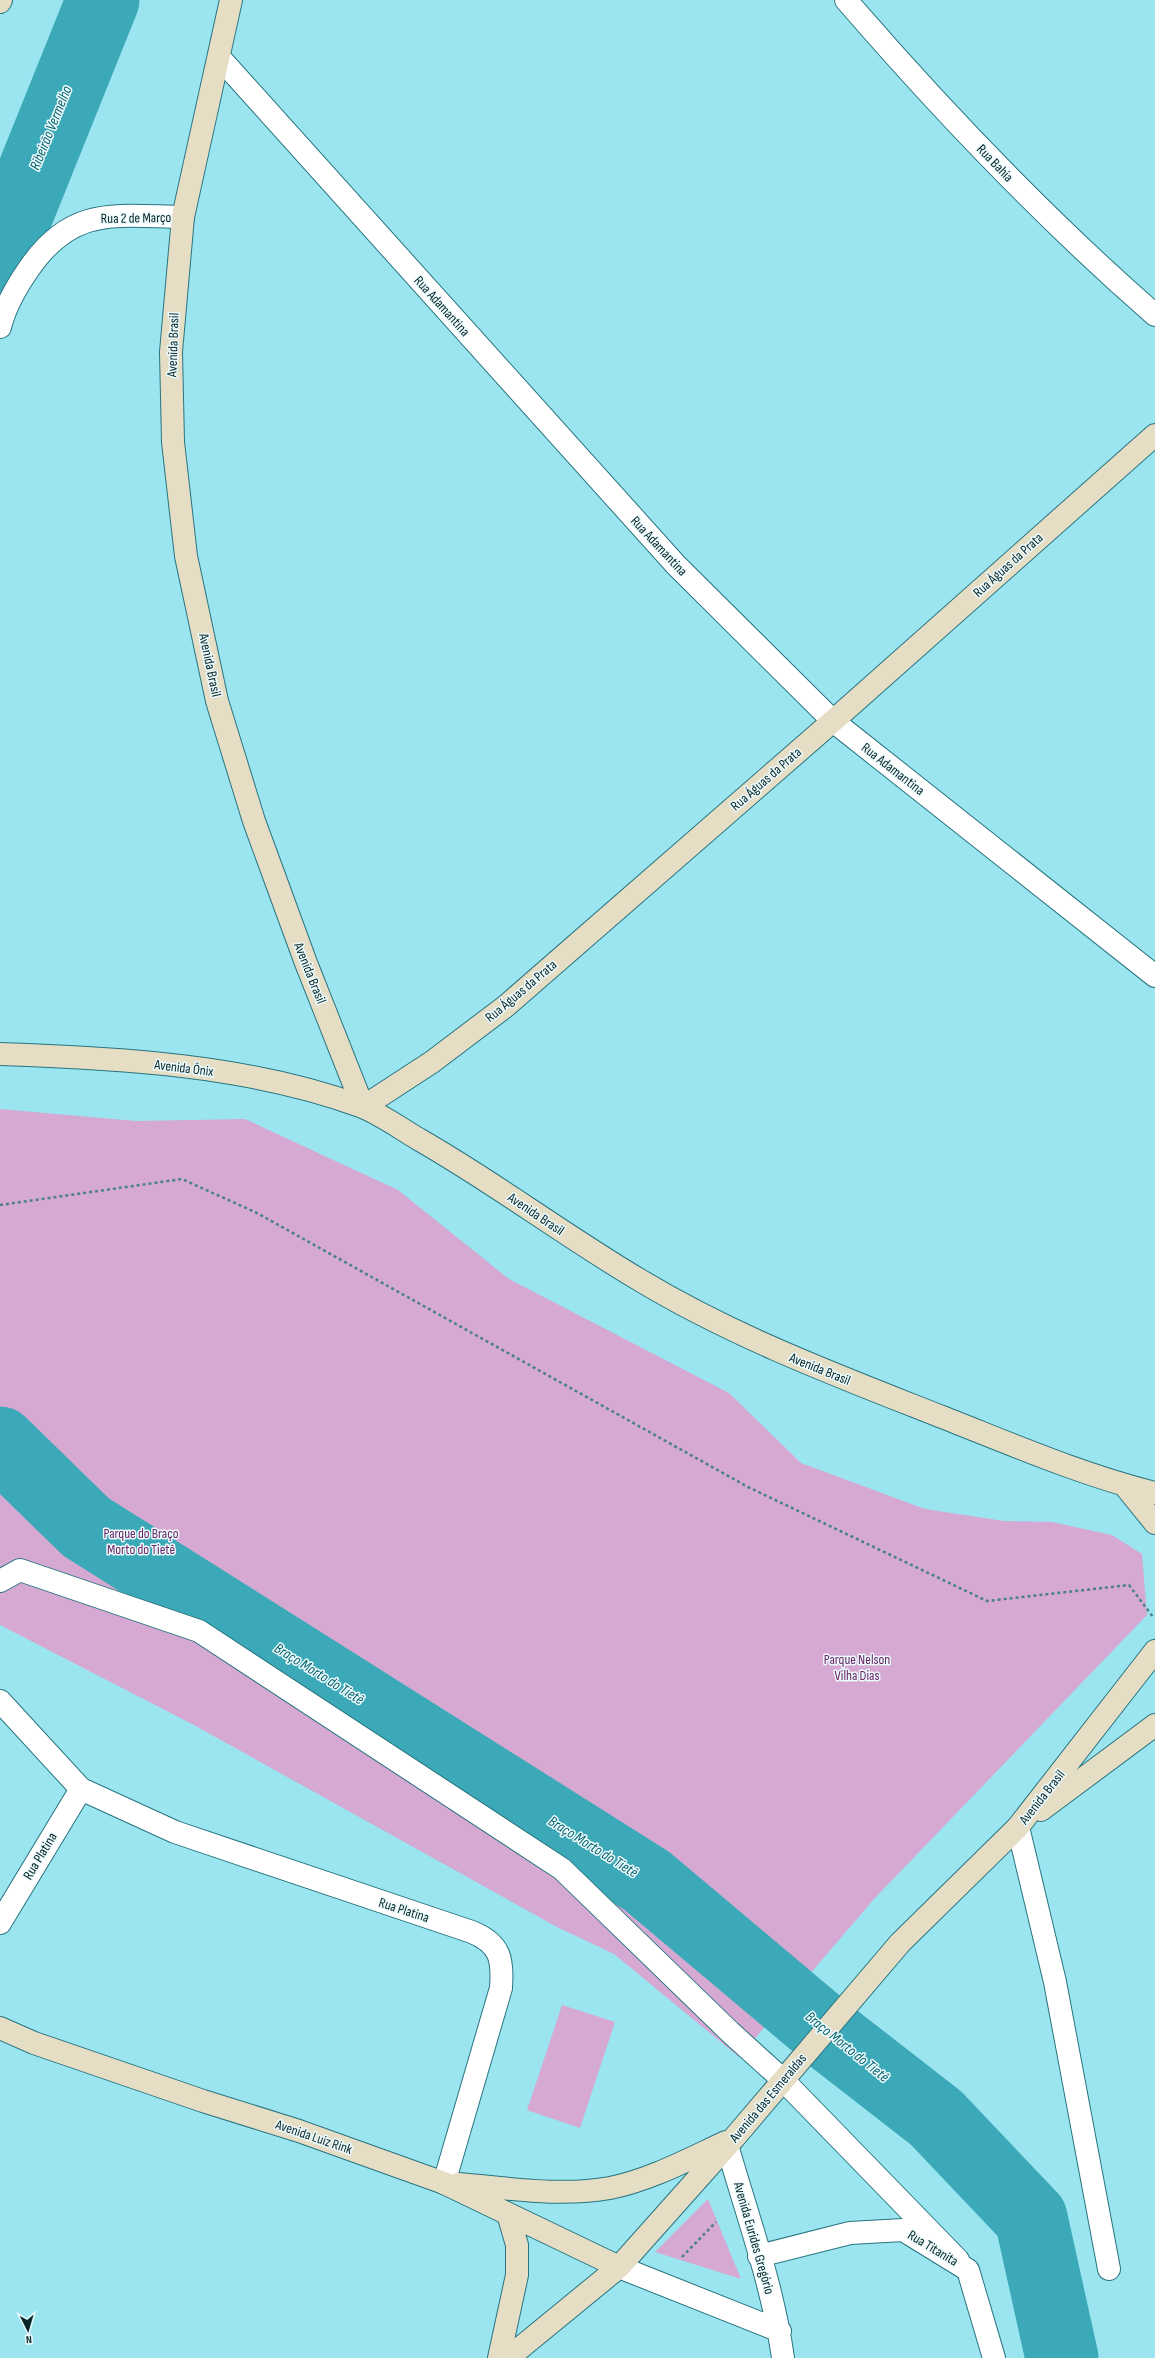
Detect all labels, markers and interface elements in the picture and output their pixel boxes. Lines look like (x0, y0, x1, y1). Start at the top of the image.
water label: Ribeirão Vermelho (25, 83, 77, 173)
street label: Rua Bahia (973, 141, 1017, 185)
street label: Rua 2 de Março (101, 209, 172, 227)
street label: Rua Adamantina (410, 272, 474, 340)
street label: Avenida Brasil (163, 312, 183, 379)
street label: Rua Adamantina (627, 513, 691, 579)
street label: Rua Águas da Prata (969, 529, 1047, 601)
street label: Avenida Brasil (195, 631, 225, 698)
street label: Rua Adamantina (858, 739, 928, 799)
street label: Rua Águas da Prata (727, 744, 805, 814)
street label: Avenida Brasil (290, 939, 330, 1006)
street label: Rua Águas da Prata (482, 956, 560, 1026)
street label: Avenida Ônix (152, 1056, 215, 1080)
street label: Avenida Brasil (504, 1188, 567, 1239)
street label: Avenida Brasil (786, 1349, 853, 1389)
park label: Parque do Braço Morto do Tietê (103, 1525, 179, 1558)
water label: Braço Morto do Tietê (271, 1639, 368, 1709)
park label: Parque Nelson Vilha Dias (824, 1651, 890, 1684)
street label: Avenida Brasil (1015, 1766, 1069, 1828)
water label: Braço Morto do Tietê (545, 1812, 642, 1882)
street label: Rua Platina (19, 1829, 61, 1883)
street label: Rua Platina (377, 1894, 431, 1926)
water label: Braço Morto do Tietê (801, 2007, 893, 2087)
street label: Avenida das Esmeraldas (725, 2050, 810, 2147)
street label: Avenida Luiz Rink (272, 2116, 355, 2158)
street label: Avenida Eurides Gregório (730, 2179, 778, 2296)
street label: Rua Titanita (905, 2226, 961, 2270)
north arrow (8, 2310, 48, 2350)
text: N (25, 2333, 32, 2346)

